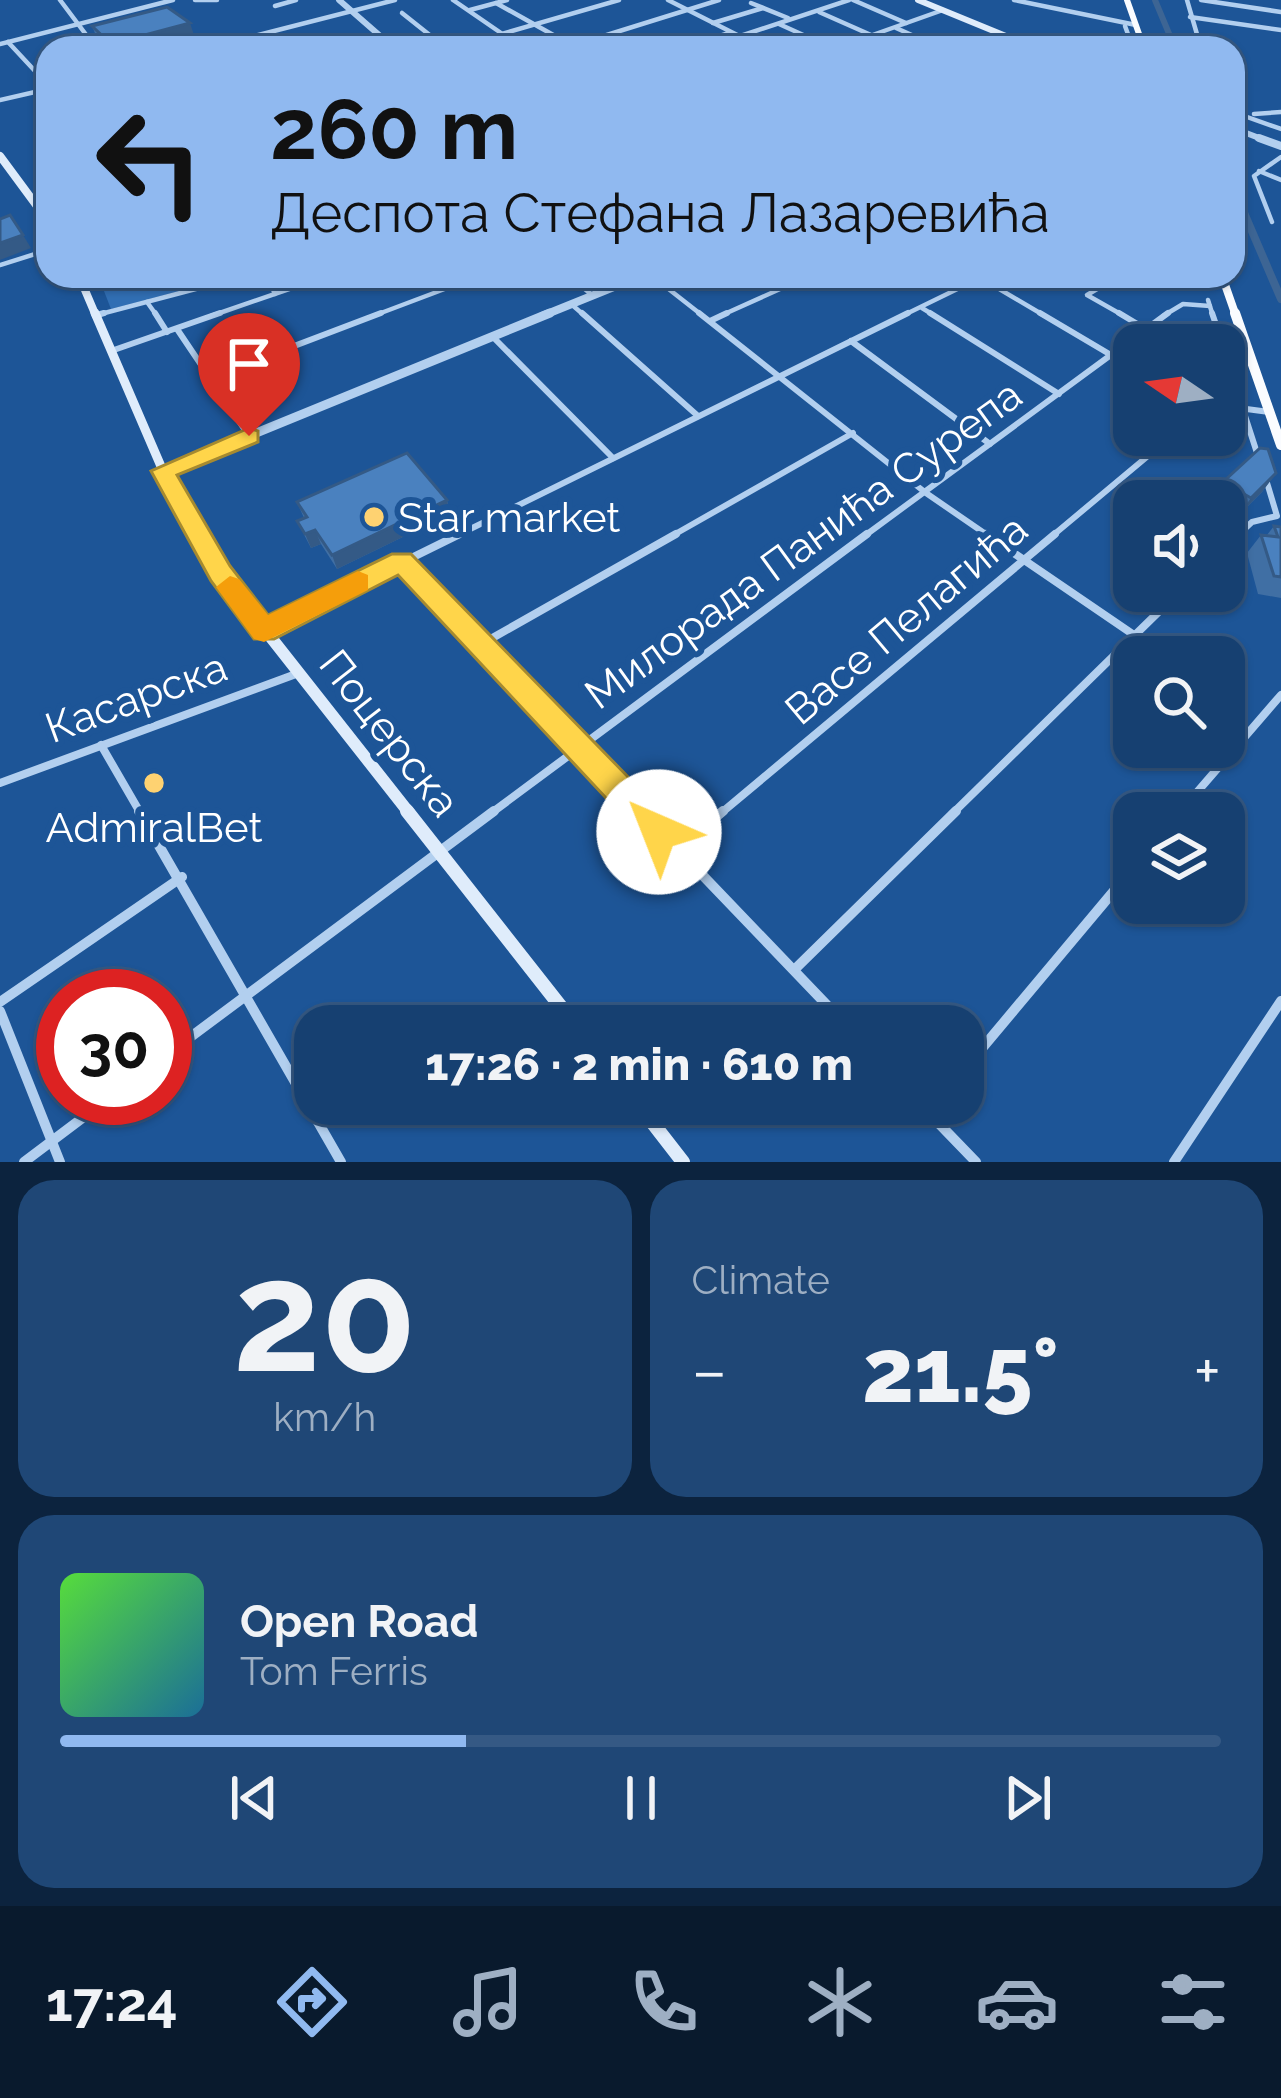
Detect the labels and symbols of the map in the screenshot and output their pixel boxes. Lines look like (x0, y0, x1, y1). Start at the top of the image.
pin (198, 313, 300, 436)
north arrow (1113, 324, 1245, 456)
street label: Милорада Панића Сурепа (576, 370, 1031, 719)
place label: Star market (398, 493, 620, 542)
marker: Star market (361, 504, 387, 530)
street label: Васе Пелагића (776, 504, 1037, 735)
street label: Поцерска (309, 640, 470, 826)
street label: Касарска (39, 642, 233, 753)
position arrow (596, 769, 722, 895)
marker: AdmiralBet (141, 770, 167, 796)
place label: AdmiralBet (45, 803, 263, 852)
speed limit sign: 30 (36, 969, 192, 1125)

